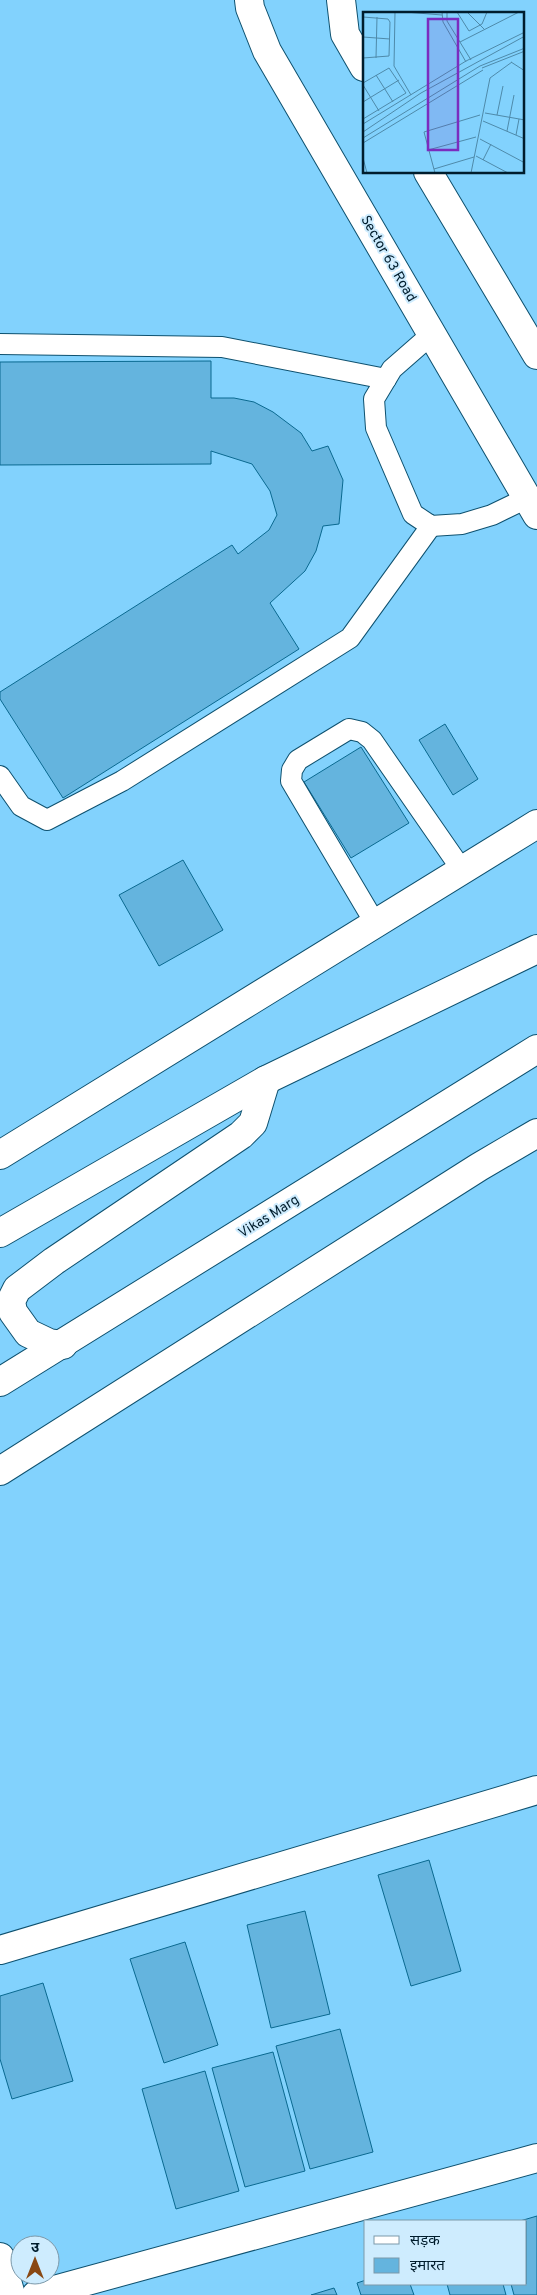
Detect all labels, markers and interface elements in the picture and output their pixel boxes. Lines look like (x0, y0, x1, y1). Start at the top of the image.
inset map (363, 12, 524, 174)
street label: Sector 63 Road (356, 213, 420, 305)
street label: Vikas Marg (236, 1192, 302, 1242)
legend (364, 2220, 527, 2285)
text: सड़क (410, 2232, 440, 2251)
north arrow (10, 2235, 60, 2285)
text: उ (31, 2240, 40, 2257)
text: इमारत (410, 2257, 445, 2276)

